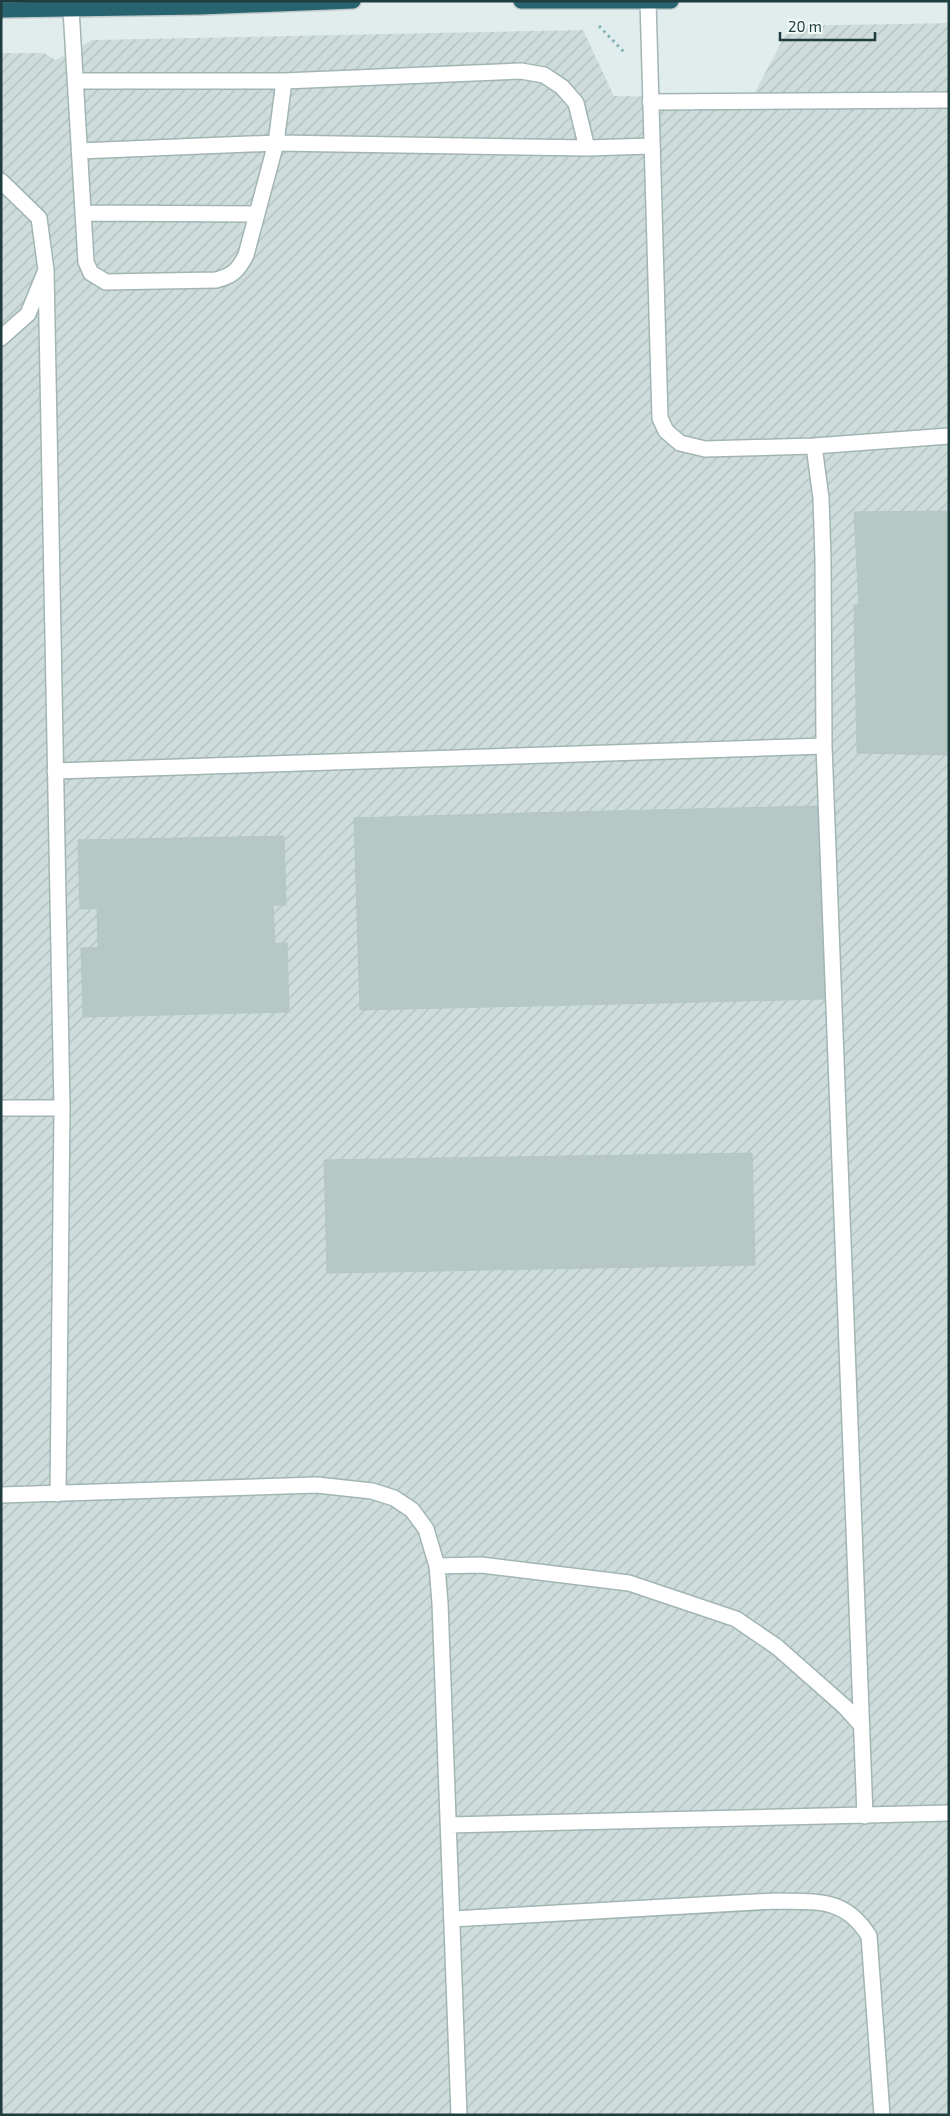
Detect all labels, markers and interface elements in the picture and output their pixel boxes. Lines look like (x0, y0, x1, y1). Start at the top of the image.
scale bar (780, 10, 875, 42)
text: 20 m (788, 17, 822, 35)

